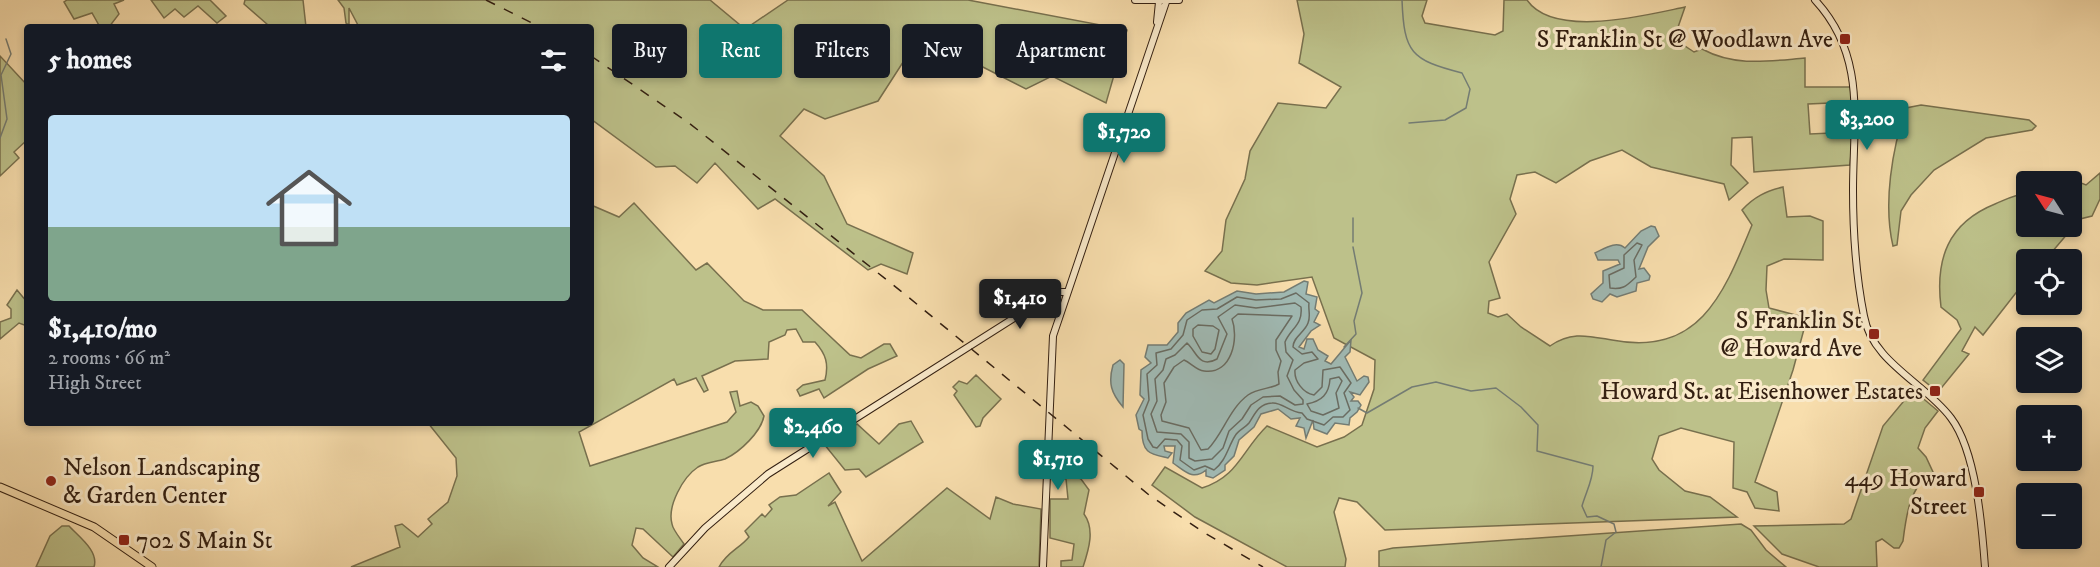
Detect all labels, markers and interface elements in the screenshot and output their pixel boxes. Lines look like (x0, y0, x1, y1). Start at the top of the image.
chip: Buy (612, 24, 687, 78)
chip: Rent (699, 24, 782, 78)
chip: Filters (794, 24, 890, 78)
chip: New (902, 24, 983, 78)
chip: Apartment (995, 24, 1127, 78)
place label: S Franklin St @ Woodlawn Ave (1537, 25, 1833, 55)
marker: S Franklin St @ Woodlawn Ave (1838, 32, 1852, 46)
text: 5 homes (48, 44, 132, 77)
icon: filters (537, 44, 570, 77)
pin: $3,200 (1818, 100, 1916, 151)
text: $3,200 (1839, 107, 1895, 132)
pin: $1,720 (1075, 113, 1173, 164)
text: $1,720 (1097, 120, 1151, 145)
icon: home (255, 154, 363, 262)
north arrow (2016, 171, 2082, 237)
map controls (2016, 171, 2082, 549)
button: locate (2016, 249, 2082, 315)
pin: $1,410 (971, 279, 1069, 330)
text: $1,410 (993, 286, 1047, 311)
place label: S Franklin St @ Howard Ave (1720, 306, 1862, 364)
text: $1,410/mo (48, 313, 157, 346)
marker: S Franklin St @ Howard Ave (1867, 327, 1881, 341)
button: layers (2016, 327, 2082, 393)
text: 2 rooms · 66 m² (48, 346, 170, 371)
text: High Street (48, 371, 142, 396)
place label: Howard St. at Eisenhower Estates (1600, 377, 1923, 407)
marker: Howard St. at Eisenhower Estates (1928, 384, 1942, 398)
button: + (2016, 405, 2082, 471)
pin: $2,460 (764, 408, 862, 459)
text: $2,460 (783, 415, 843, 440)
pin: $1,710 (1009, 440, 1107, 491)
text: $1,710 (1033, 447, 1083, 472)
place label: Nelson Landscaping & Garden Center (63, 453, 260, 511)
place label: 449 Howard Street (1844, 464, 1967, 522)
marker: Nelson Landscaping & Garden Center (44, 474, 58, 488)
button: − (2016, 483, 2082, 549)
marker: 449 Howard Street (1972, 485, 1986, 499)
place label: 702 S Main St (136, 526, 273, 556)
marker: 702 S Main St (117, 533, 131, 547)

